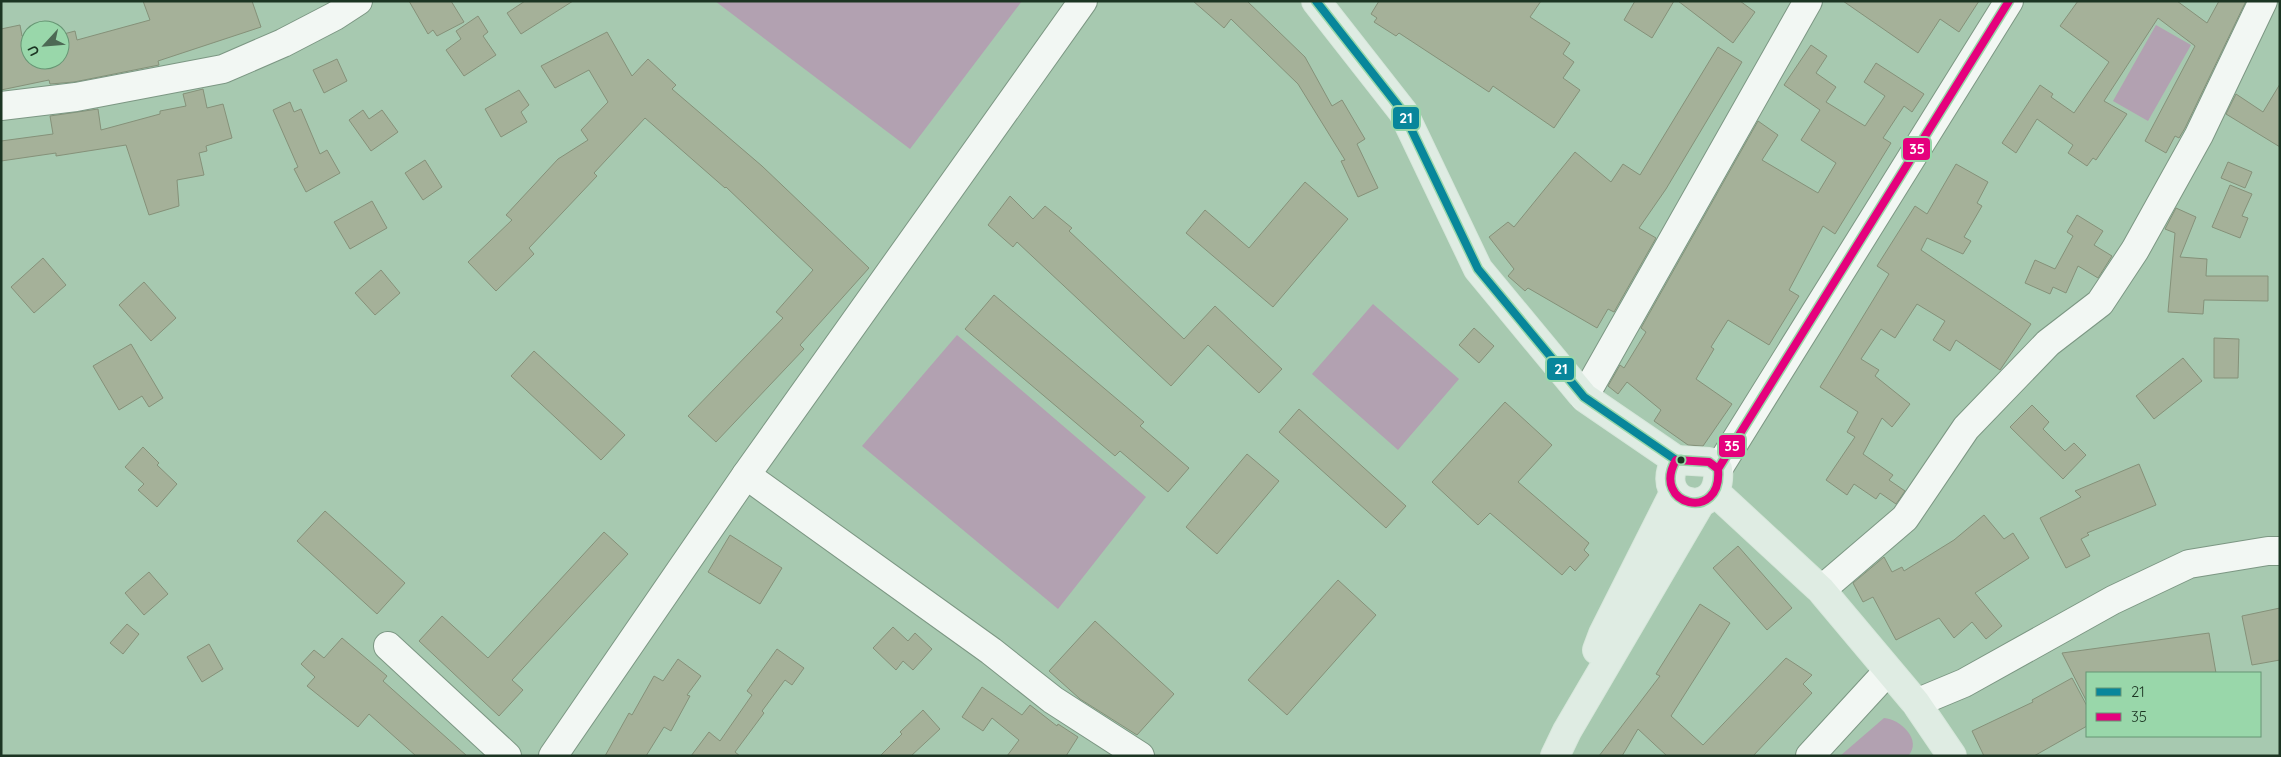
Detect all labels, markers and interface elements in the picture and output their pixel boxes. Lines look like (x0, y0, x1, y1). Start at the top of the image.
north arrow (20, 20, 70, 70)
text: U (23, 42, 44, 59)
line badge: 21 (1392, 106, 1420, 130)
text: 21 (1399, 109, 1413, 127)
line badge: 35 (1902, 137, 1931, 161)
text: 35 (1909, 140, 1925, 158)
line badge: 21 (1546, 357, 1575, 381)
text: 21 (1554, 360, 1568, 378)
line badge: 35 (1718, 434, 1746, 458)
text: 35 (1724, 437, 1740, 455)
unlabelled marker (1676, 455, 1686, 465)
legend (2086, 672, 2261, 737)
text: 21 (2131, 682, 2145, 701)
text: 35 (2131, 707, 2147, 726)

